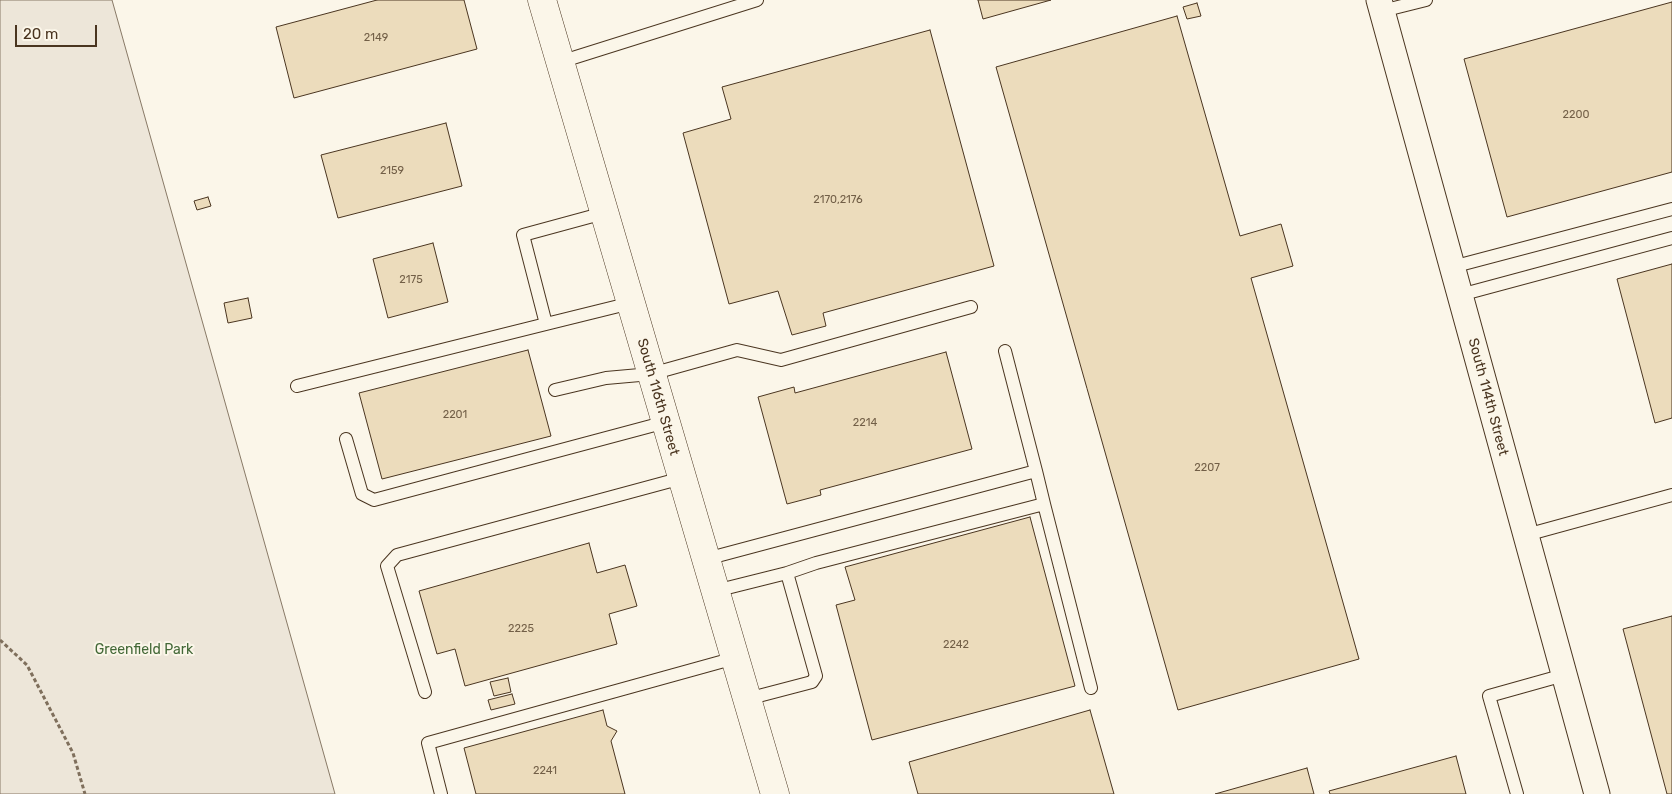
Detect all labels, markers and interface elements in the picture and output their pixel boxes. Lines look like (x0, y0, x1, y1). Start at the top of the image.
scale bar (18, 15, 100, 47)
text: 20 m (23, 25, 58, 43)
house number: 2149 (364, 31, 388, 45)
house number: 2200 (1563, 108, 1589, 122)
house number: 2159 (380, 164, 404, 178)
house number: 2170,2176 (813, 193, 863, 207)
house number: 2175 (399, 273, 423, 287)
street label: South 114th Street (1464, 336, 1512, 458)
street label: South 116th Street (633, 337, 683, 457)
house number: 2201 (443, 408, 467, 422)
house number: 2214 (853, 416, 877, 430)
house number: 2207 (1194, 461, 1220, 475)
house number: 2225 (508, 622, 534, 636)
house number: 2242 (943, 638, 969, 652)
park label: Greenfield Park (95, 642, 193, 658)
house number: 2241 (533, 764, 557, 778)

